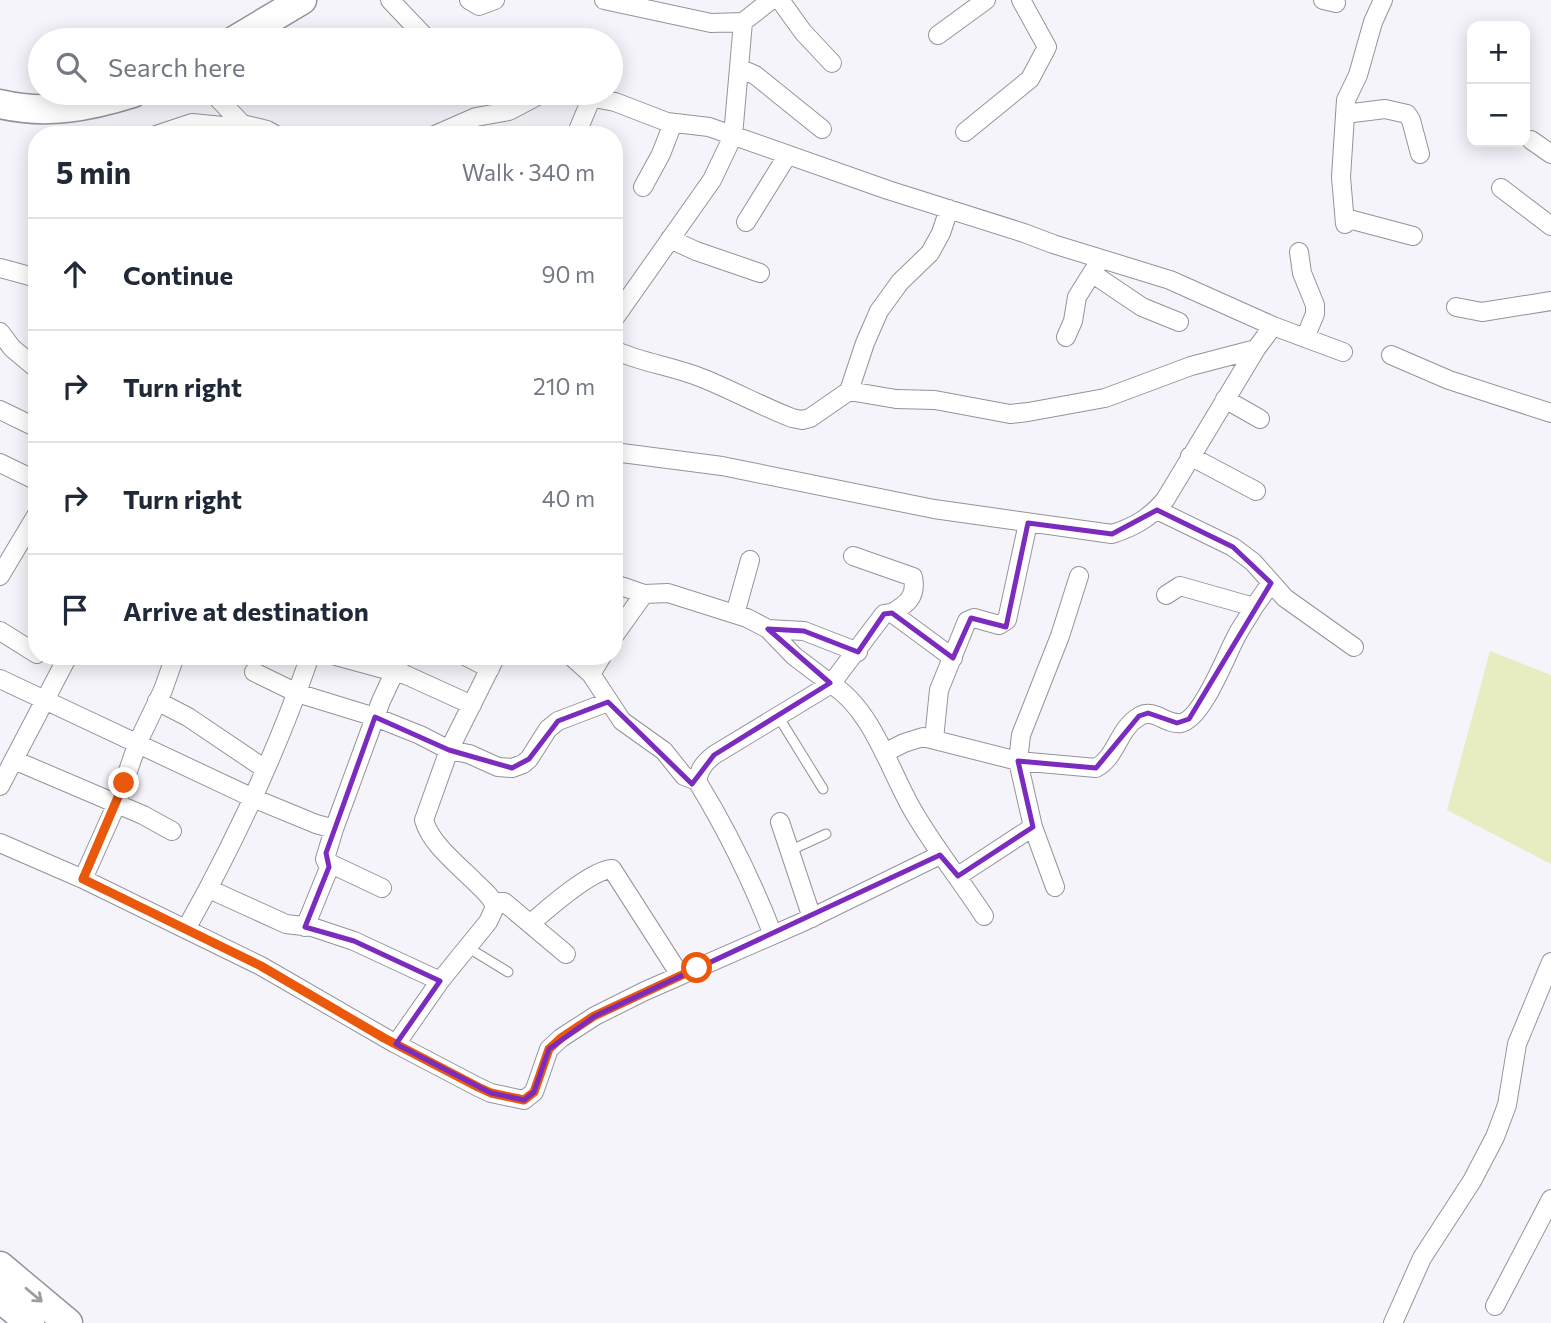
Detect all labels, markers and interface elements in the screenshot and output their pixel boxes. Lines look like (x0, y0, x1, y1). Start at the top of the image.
map controls (1467, 21, 1530, 147)
button: + (1467, 21, 1530, 84)
search box (28, 28, 623, 105)
icon: search (52, 48, 90, 86)
text: Search here (108, 51, 246, 82)
button: − (1467, 84, 1530, 147)
text: 5 min (56, 153, 131, 190)
text: Walk · 340 m (462, 158, 595, 186)
icon: ahead (56, 255, 94, 293)
text: Continue (123, 259, 233, 290)
text: 90 m (542, 260, 595, 288)
icon: right (56, 367, 94, 405)
text: Turn right (123, 371, 242, 402)
text: 210 m (533, 372, 595, 400)
icon: right (56, 479, 94, 517)
text: Turn right (123, 483, 242, 514)
text: 40 m (542, 484, 595, 512)
icon: arrive (56, 591, 94, 629)
text: Arrive at destination (123, 595, 369, 626)
route end (108, 767, 139, 798)
route start (681, 952, 712, 983)
one-way arrow (25, 1286, 43, 1302)

